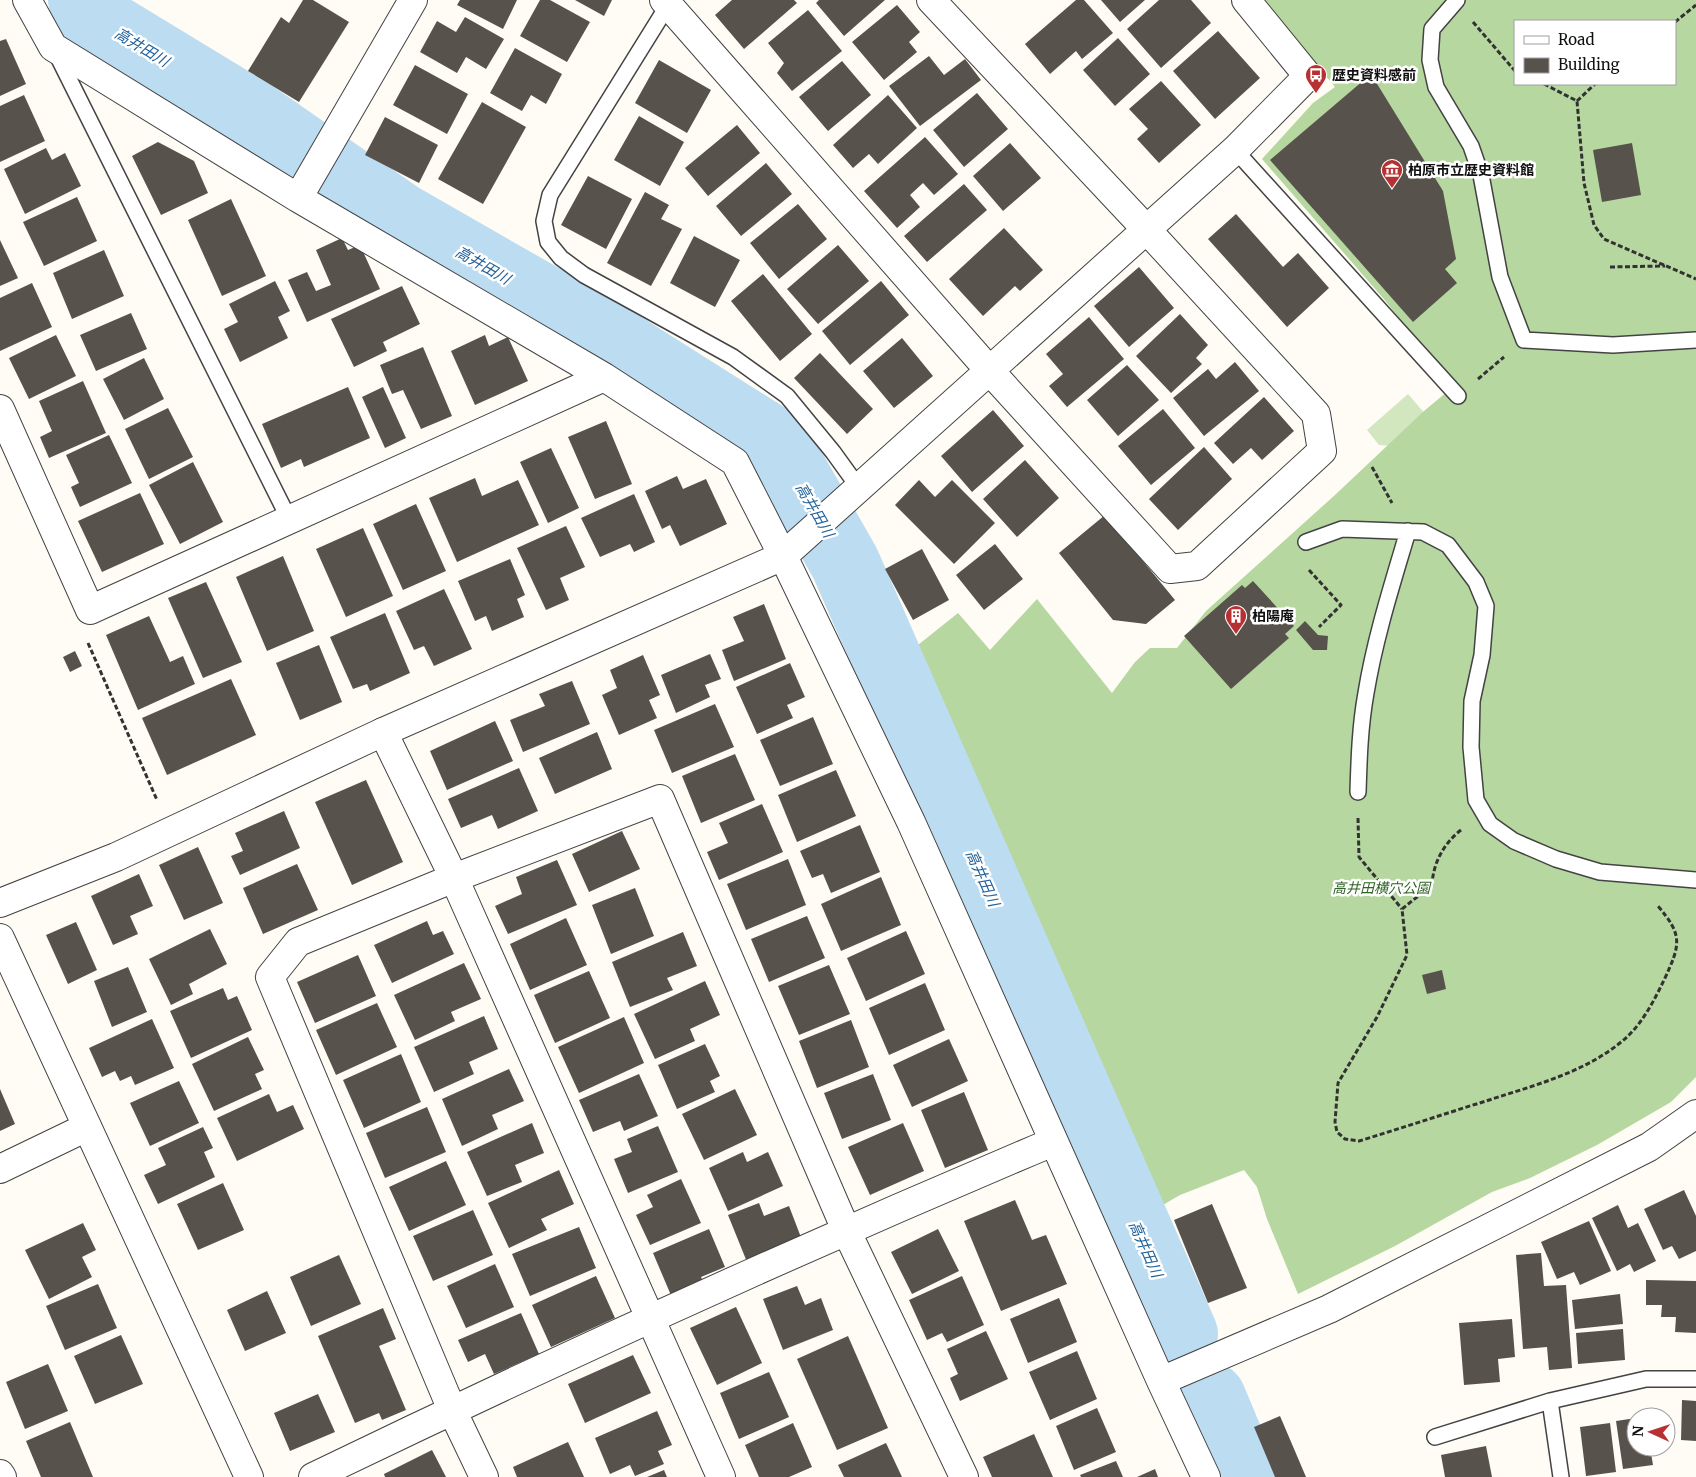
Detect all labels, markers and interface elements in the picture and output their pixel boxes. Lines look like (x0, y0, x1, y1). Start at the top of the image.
legend (1514, 20, 1676, 85)
water label: 高井田川 (111, 23, 174, 72)
text: Road (1558, 30, 1594, 49)
text: Building (1558, 55, 1620, 74)
bus stop icon: 歴史資料感前 (1304, 63, 1328, 94)
place label: 歴史資料感前 (1332, 66, 1416, 84)
museum icon: 柏原市立歴史資料館 (1380, 158, 1404, 189)
place label: 柏原市立歴史資料館 (1408, 161, 1534, 179)
water label: 高井田川 (452, 242, 515, 289)
water label: 高井田川 (792, 479, 839, 542)
building icon: 柏陽庵 (1224, 604, 1248, 635)
place label: 柏陽庵 (1252, 607, 1294, 625)
water label: 高井田川 (962, 847, 1005, 911)
park label: 高井田横穴公園 (1332, 879, 1432, 897)
water label: 高井田川 (1125, 1218, 1168, 1282)
north arrow (1626, 1407, 1676, 1457)
text: N (1629, 1425, 1647, 1437)

